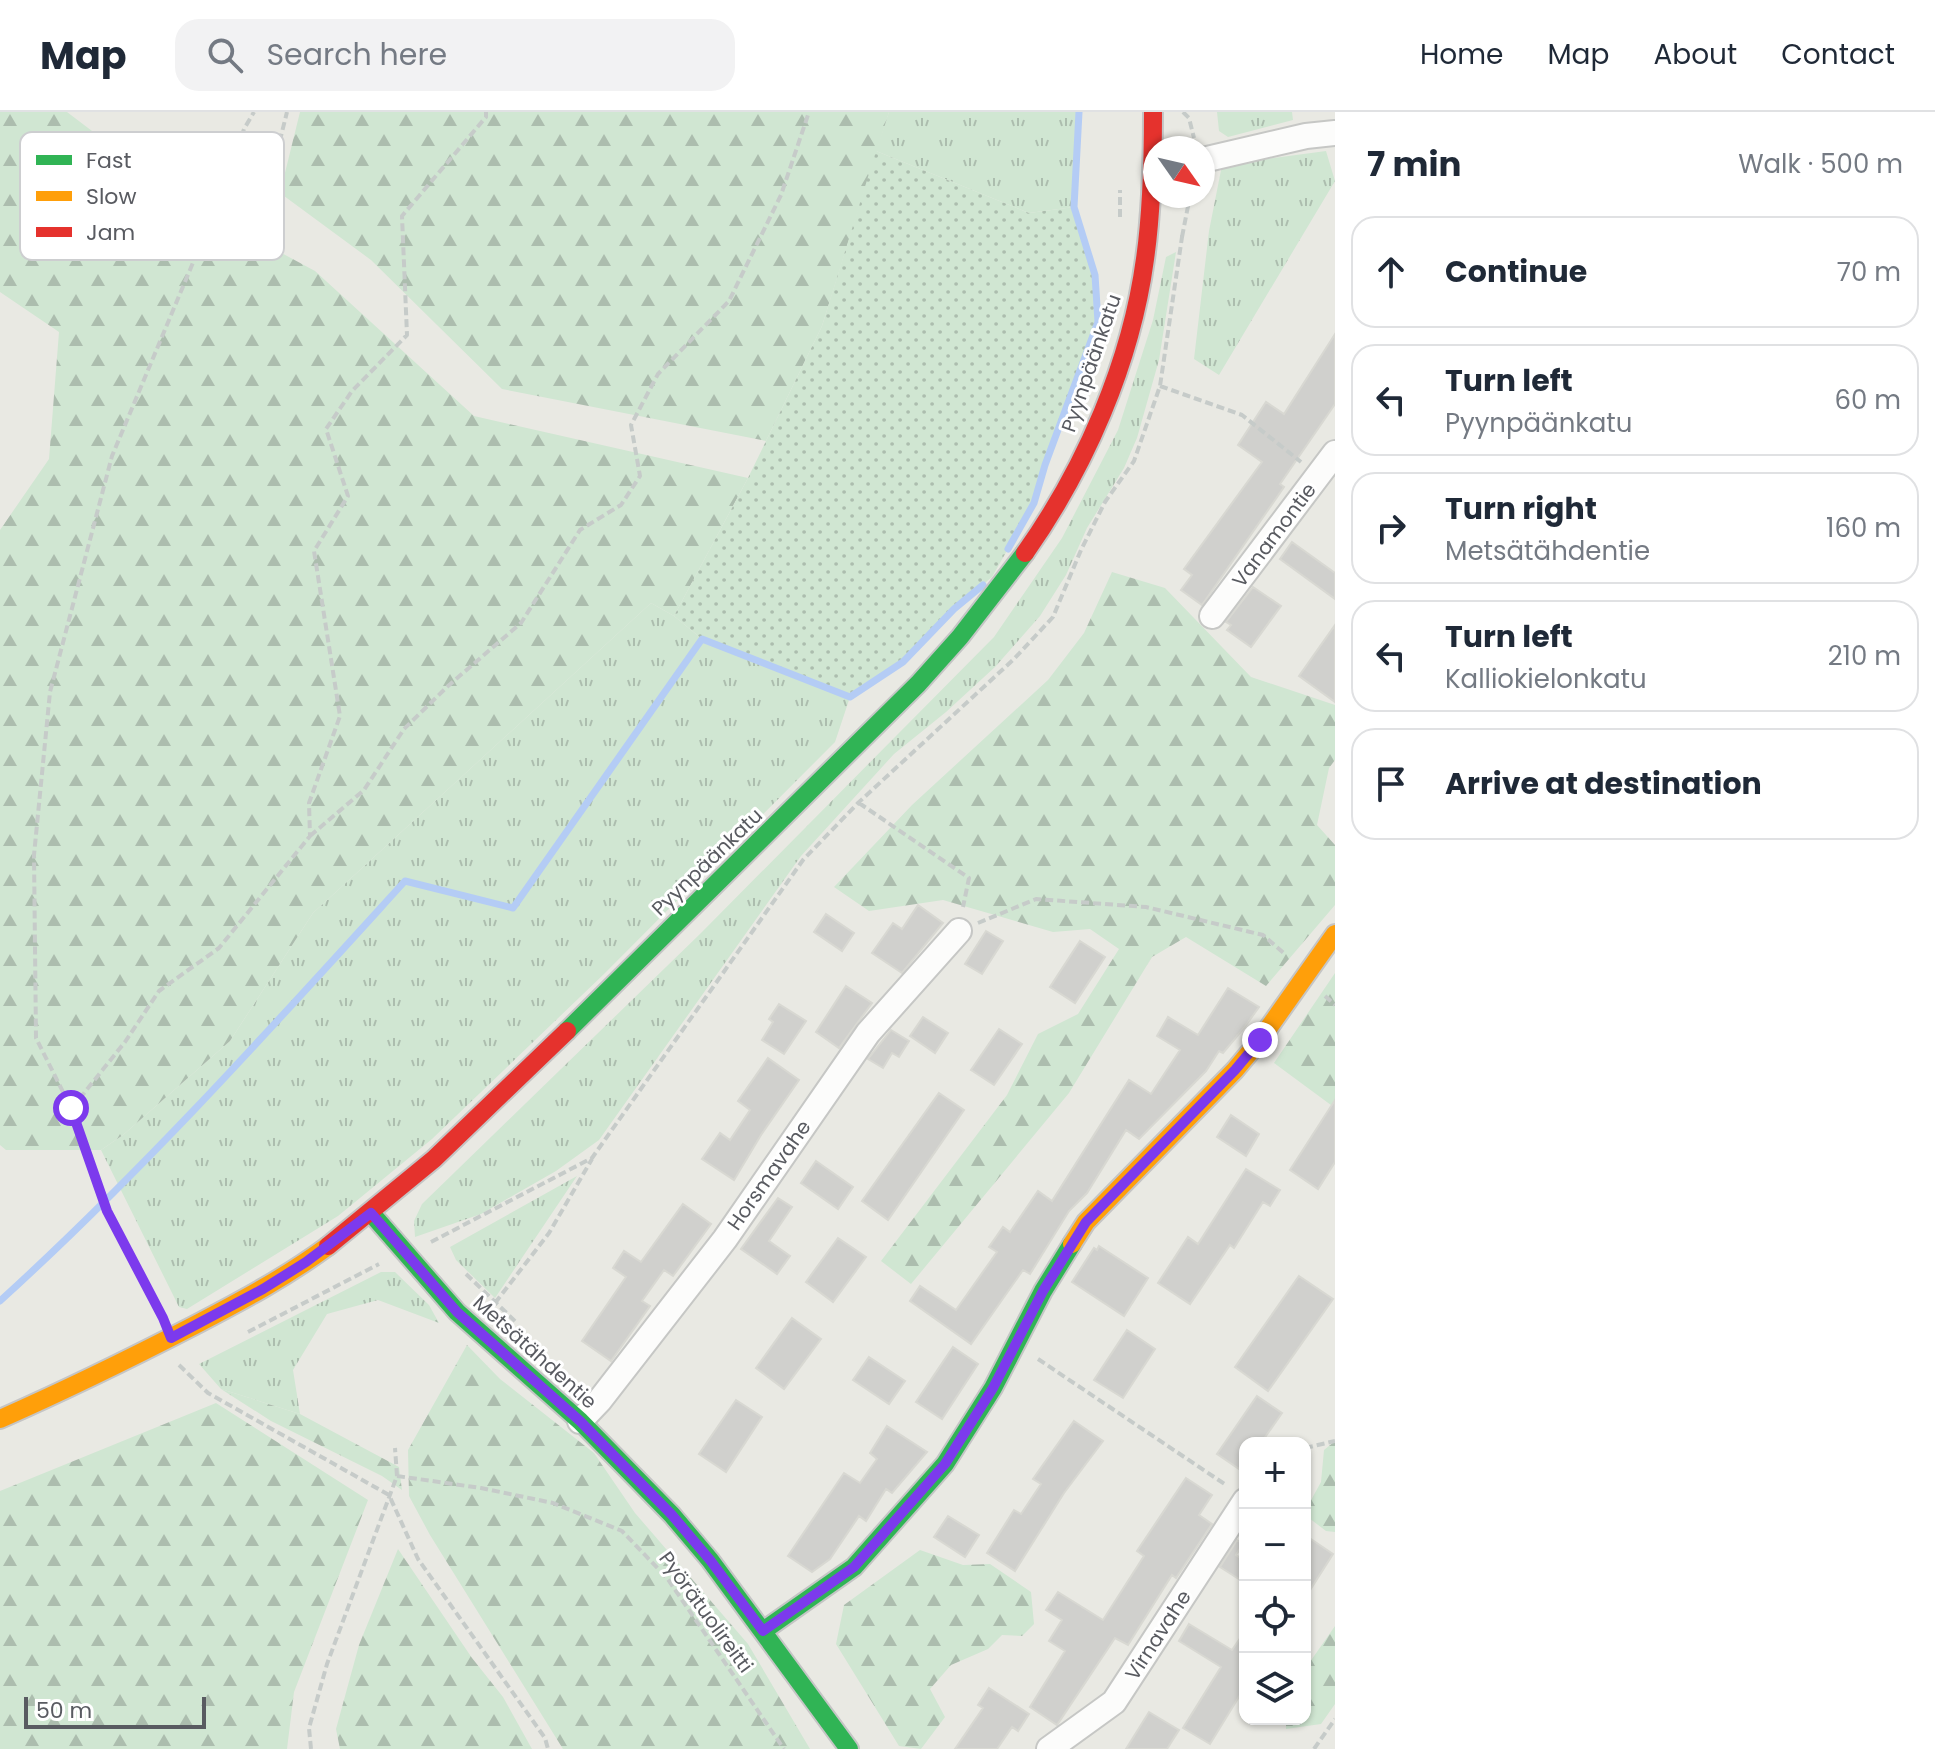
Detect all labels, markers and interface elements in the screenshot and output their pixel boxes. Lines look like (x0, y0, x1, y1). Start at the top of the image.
search box (175, 19, 735, 91)
text: Map (40, 29, 127, 82)
icon: search (203, 33, 247, 77)
text: Search here (267, 33, 447, 76)
text: Home (1420, 35, 1503, 74)
text: Map (1547, 35, 1609, 74)
text: About (1653, 35, 1737, 74)
text: Contact (1781, 35, 1895, 74)
legend (20, 132, 284, 260)
north arrow (1143, 136, 1215, 208)
text: 7 min (1367, 140, 1461, 188)
text: Fast (86, 145, 131, 176)
text: Walk · 500 m (1738, 146, 1903, 182)
text: Slow (86, 181, 136, 212)
text: Jam (86, 217, 135, 248)
icon: ahead (1369, 250, 1413, 294)
text: Continue (1445, 250, 1587, 293)
text: 70 m (1837, 254, 1901, 290)
street label: Pyynpäänkatu (1054, 290, 1128, 436)
text: Turn left (1445, 359, 1573, 402)
icon: left (1369, 378, 1413, 422)
text: 60 m (1834, 382, 1901, 418)
text: Pyynpäänkatu (1445, 405, 1632, 441)
street label: Vanamontie (1225, 477, 1323, 593)
text: Turn right (1445, 487, 1597, 530)
icon: right (1369, 506, 1413, 550)
text: 160 m (1826, 510, 1901, 546)
text: Metsätähdentie (1445, 533, 1650, 569)
text: Turn left (1445, 615, 1573, 658)
icon: left (1369, 634, 1413, 678)
text: 210 m (1828, 638, 1901, 674)
text: Kalliokielonkatu (1445, 661, 1647, 697)
icon: arrive (1369, 762, 1413, 806)
text: Arrive at destination (1445, 762, 1762, 805)
street label: Pyynpäänkatu (645, 802, 769, 922)
route end (1242, 1022, 1278, 1058)
route start (53, 1090, 89, 1126)
street label: Horsmavahe (721, 1114, 817, 1236)
street label: Metsätähdentie (467, 1289, 603, 1415)
map controls (1239, 1437, 1311, 1725)
button: + (1239, 1437, 1311, 1509)
button: − (1239, 1509, 1311, 1581)
street label: Pyörätuolireitti (652, 1546, 760, 1678)
button: locate (1239, 1581, 1311, 1653)
street label: Virnavahe (1118, 1585, 1198, 1685)
button: layers (1239, 1653, 1311, 1725)
scale bar (24, 1693, 206, 1729)
text: 50 m (36, 1695, 92, 1726)

